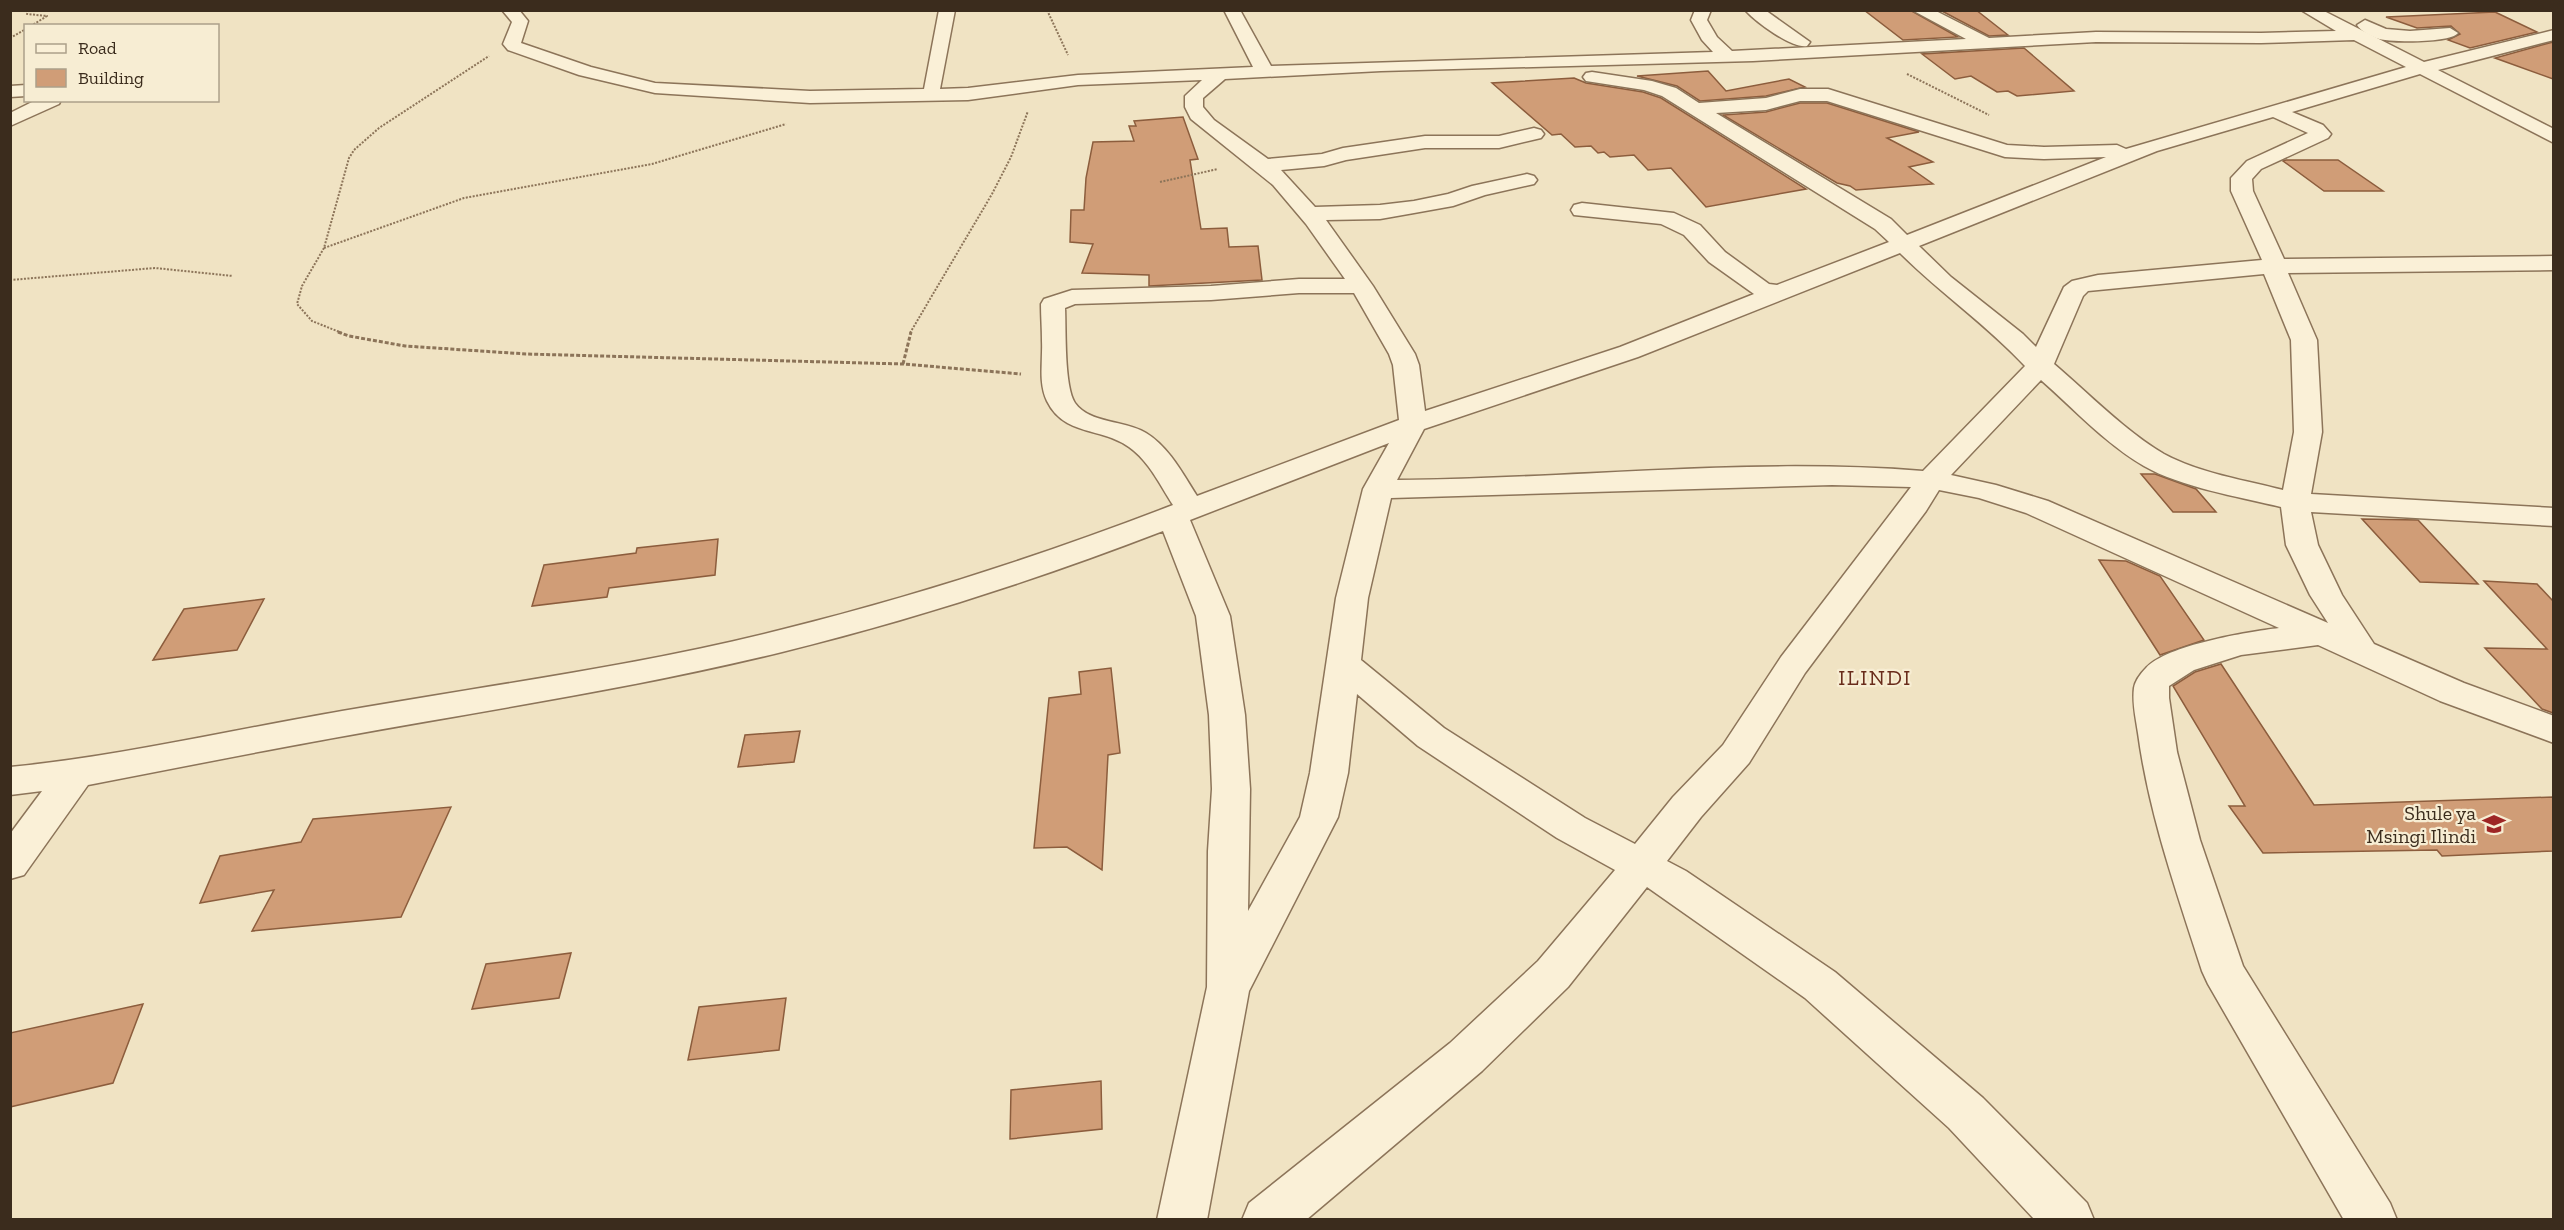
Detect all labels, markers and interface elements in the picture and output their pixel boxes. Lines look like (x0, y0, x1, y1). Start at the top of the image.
legend (24, 24, 219, 102)
text: Road (78, 37, 117, 59)
text: Building (78, 67, 144, 89)
district label: ILINDI (1838, 664, 1912, 691)
place label: Shule ya Msingi Ilindi (2366, 801, 2476, 848)
school or university icon: Shule ya Msingi Ilindi (2481, 811, 2507, 837)

